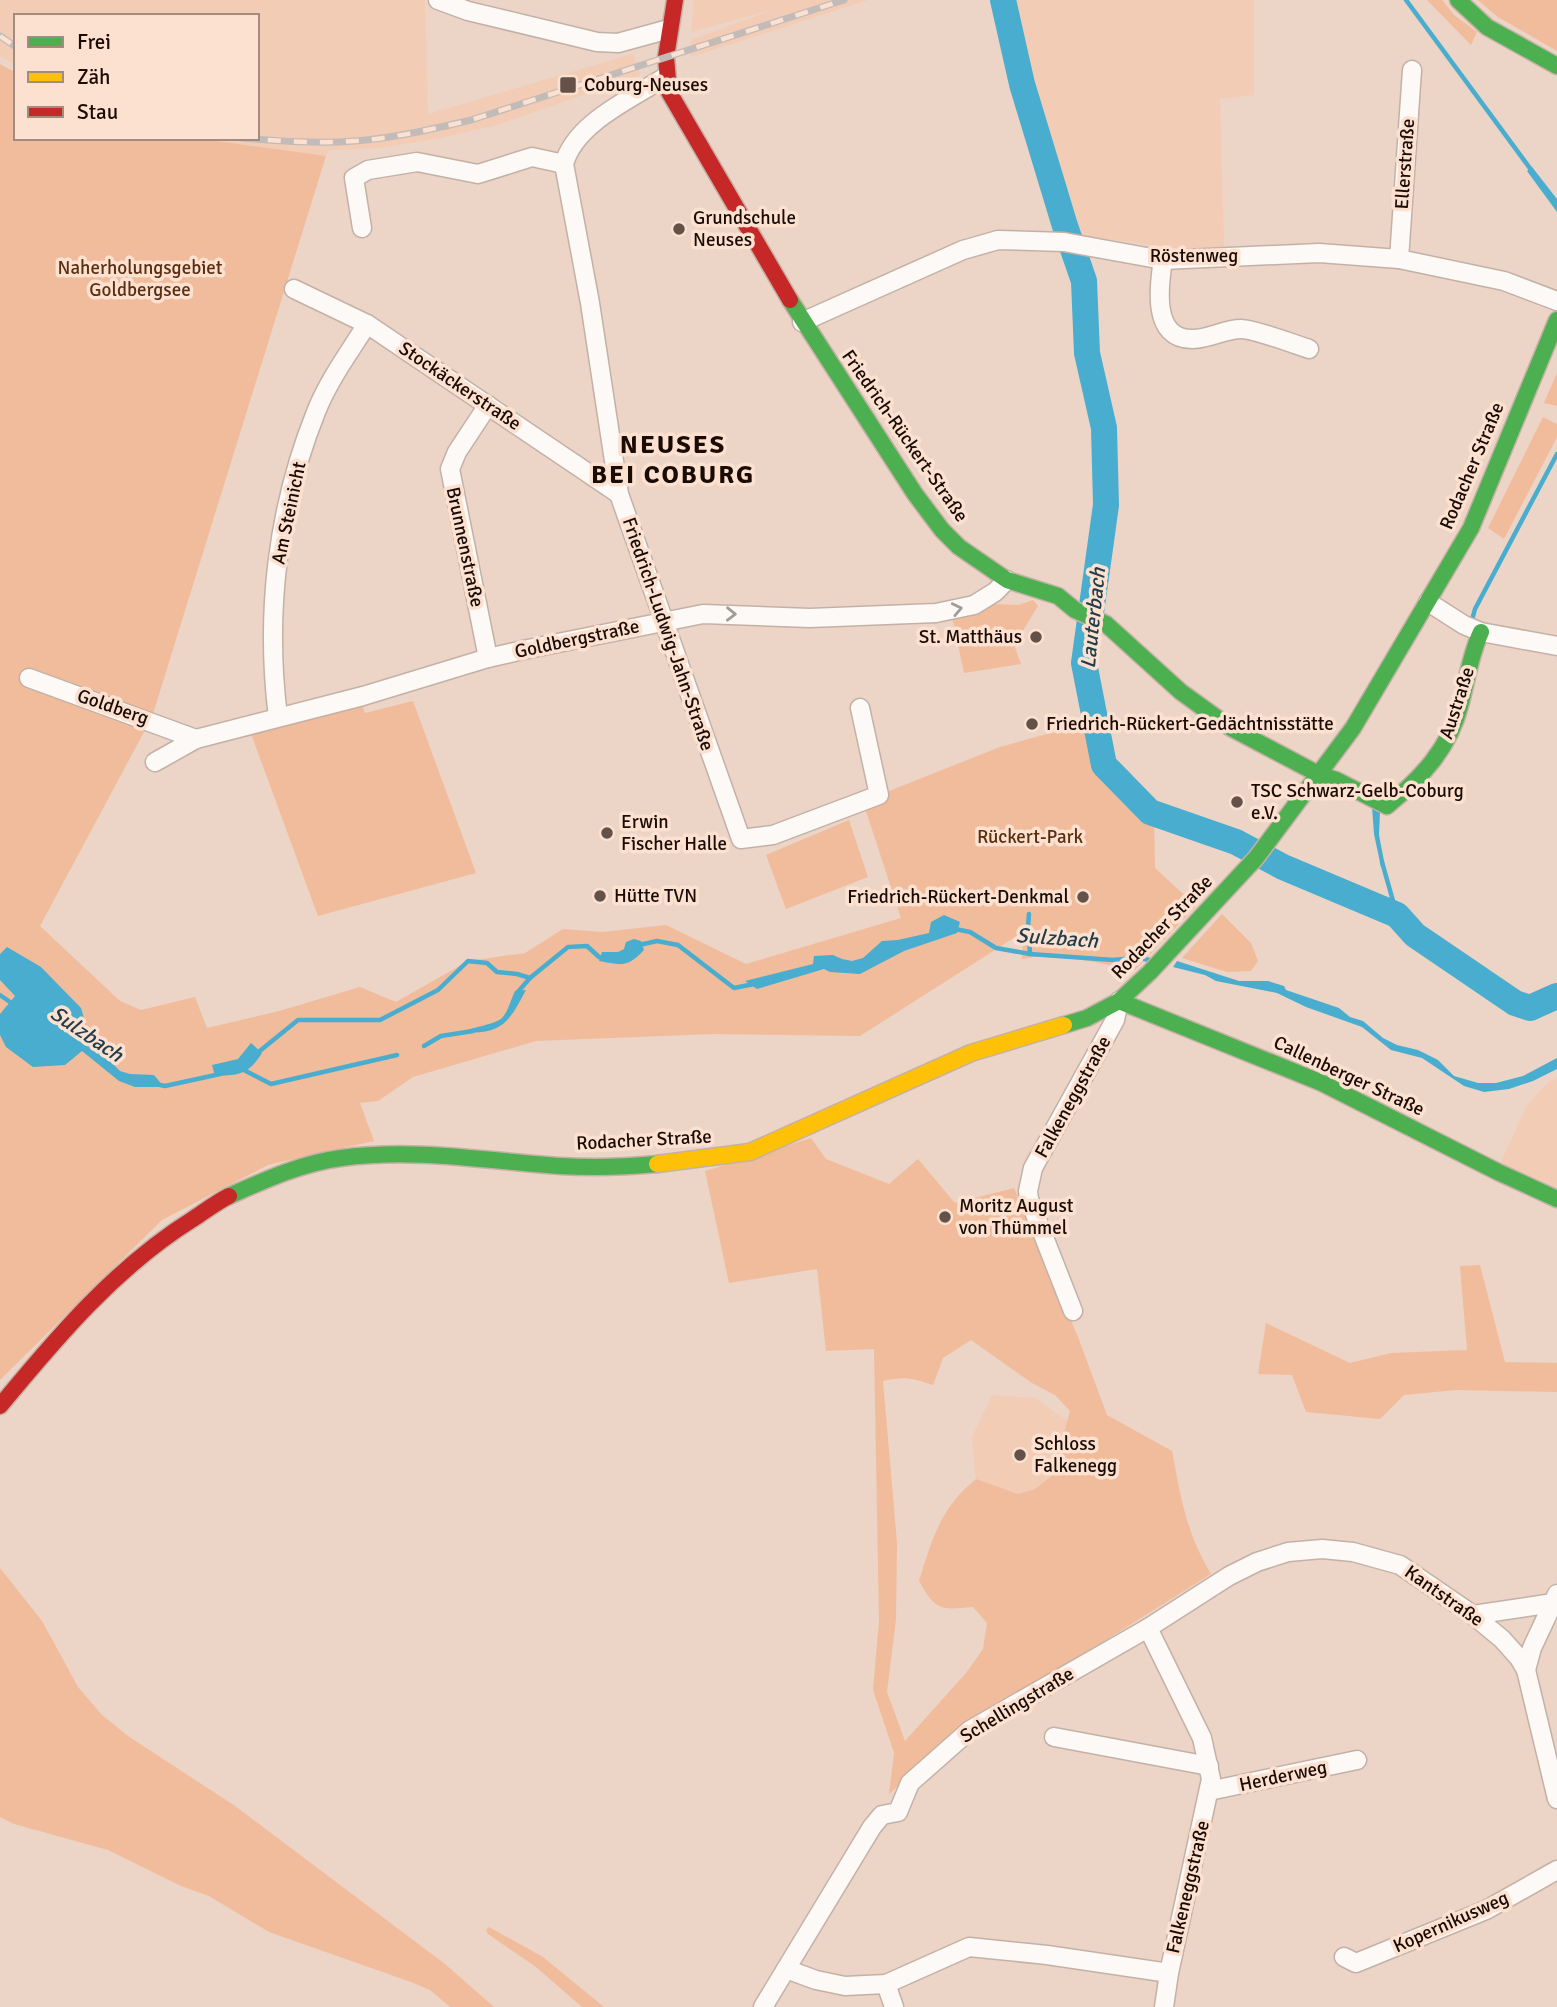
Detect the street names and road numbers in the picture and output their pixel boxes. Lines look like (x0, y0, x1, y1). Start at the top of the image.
street label: Ellerstraße (1390, 118, 1420, 210)
street label: Röstenweg (1150, 244, 1238, 268)
street label: Stockäckerstraße (394, 336, 526, 436)
street label: Friedrich-Rückert-Straße (836, 345, 974, 527)
street label: Rodacher Straße (1434, 399, 1510, 533)
street label: Am Steinicht (266, 459, 312, 566)
street label: Brunnenstraße (441, 485, 489, 609)
street label: Friedrich-Ludwig-Jahn-Straße (617, 514, 719, 754)
street label: Goldbergstraße (512, 614, 642, 664)
street label: Austraße (1434, 664, 1480, 742)
street label: Goldberg (74, 684, 152, 730)
street label: Rodacher Straße (1106, 870, 1218, 984)
street label: Callenberger Straße (1270, 1031, 1428, 1121)
street label: Falkeneggstraße (1030, 1032, 1116, 1162)
street label: Rodacher Straße (576, 1124, 712, 1156)
street label: Kantstraße (1400, 1560, 1488, 1632)
street label: Schellingstraße (956, 1662, 1078, 1748)
street label: Herderweg (1237, 1755, 1329, 1797)
street label: Falkeneggstraße (1161, 1818, 1215, 1956)
street label: Kopernikusweg (1390, 1886, 1512, 1958)

